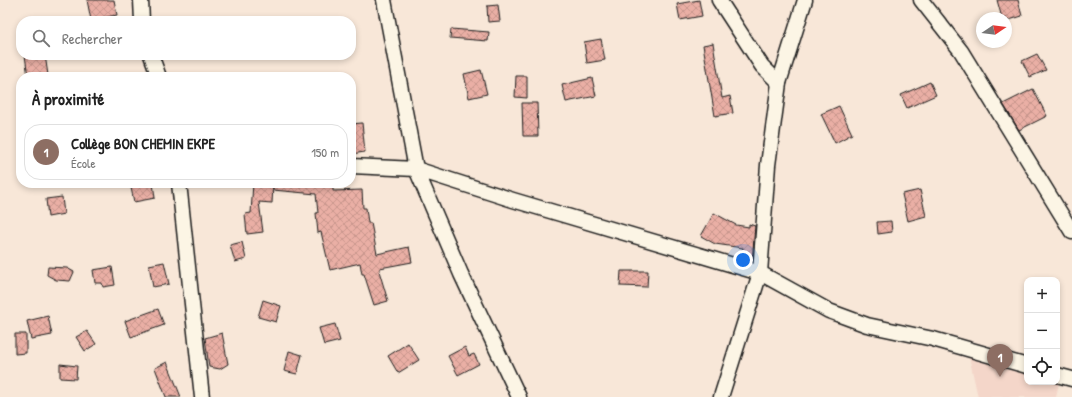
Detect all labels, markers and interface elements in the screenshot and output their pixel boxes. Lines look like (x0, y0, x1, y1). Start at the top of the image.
north arrow (976, 12, 1012, 48)
search box (16, 16, 356, 60)
icon: search (30, 27, 52, 49)
text: Rechercher (62, 28, 123, 49)
text: À proximité (32, 87, 104, 110)
text: Collège BON CHEMIN EKPE (71, 133, 215, 154)
text: 1 (44, 143, 48, 161)
text: 150 m (311, 143, 339, 161)
text: École (71, 154, 96, 172)
your location (733, 250, 753, 270)
map controls (1024, 277, 1060, 385)
button: + (1024, 277, 1060, 313)
button: − (1024, 313, 1060, 349)
pin: 1 (987, 344, 1013, 377)
button: locate (1024, 349, 1060, 385)

